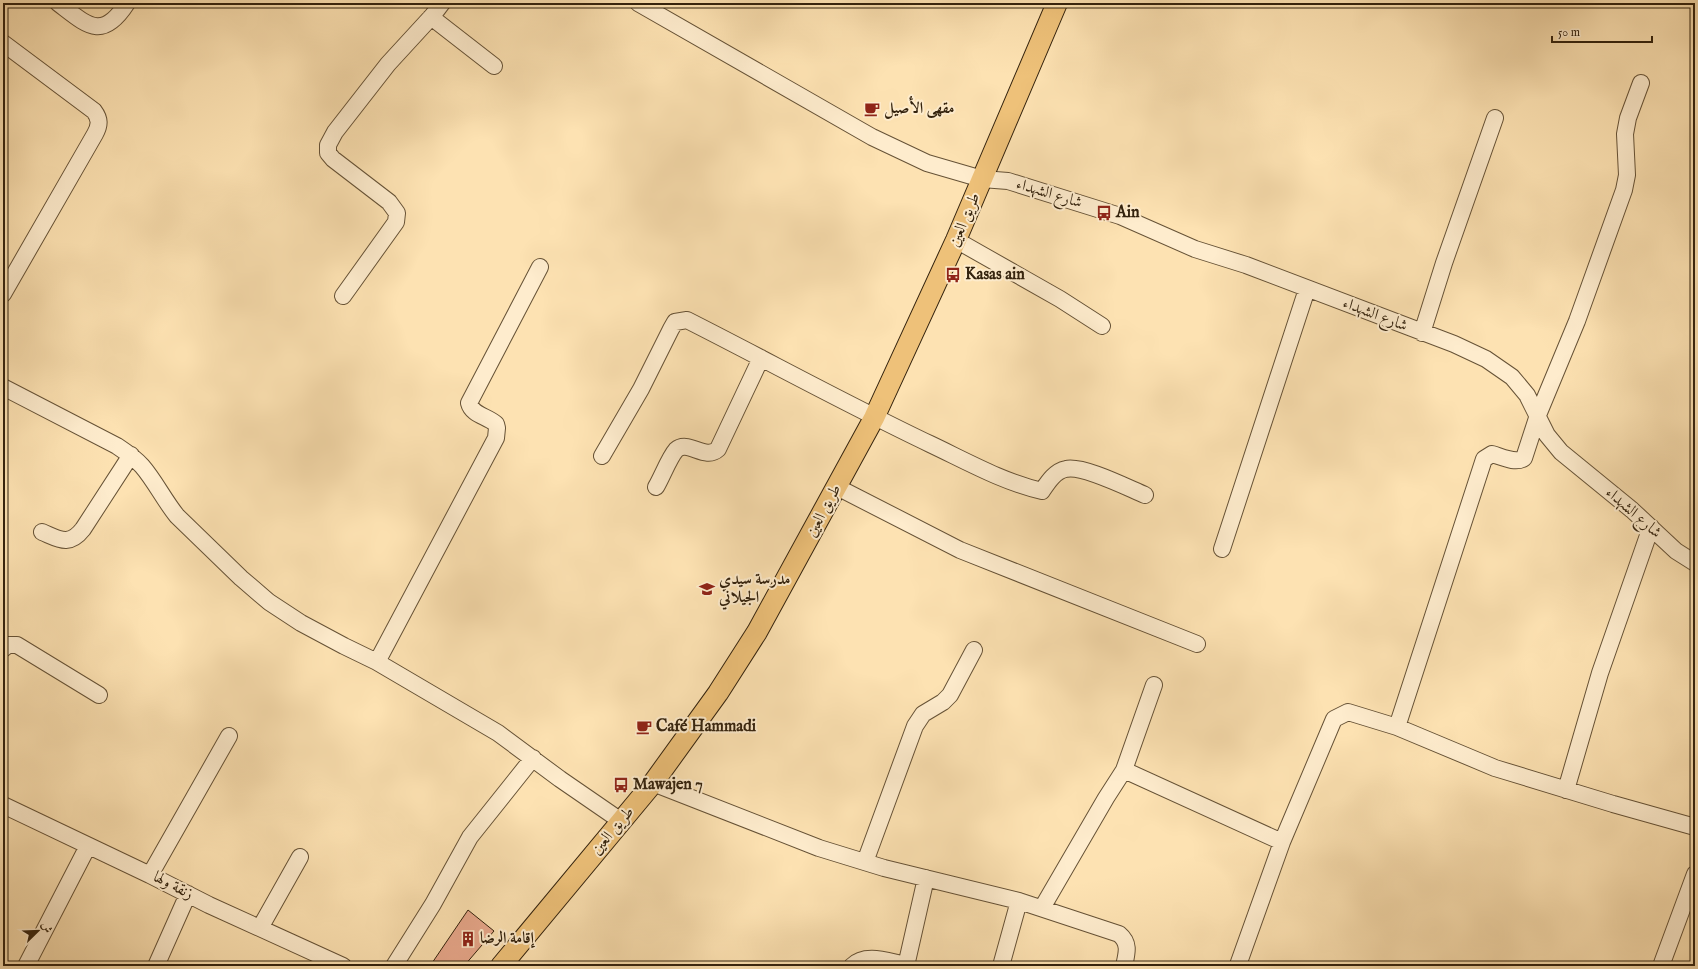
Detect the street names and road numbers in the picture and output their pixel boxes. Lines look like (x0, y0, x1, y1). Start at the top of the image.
street label: شارع الشهداء (1013, 174, 1084, 215)
street label: طريق العين (945, 190, 985, 250)
street label: شارع الشهداء (1339, 293, 1410, 338)
street label: طريق العين (802, 481, 846, 541)
street label: شارع الشهداء (1599, 483, 1665, 544)
street label: طريق العين (587, 803, 639, 859)
street label: زنقة ولها (150, 867, 196, 905)

